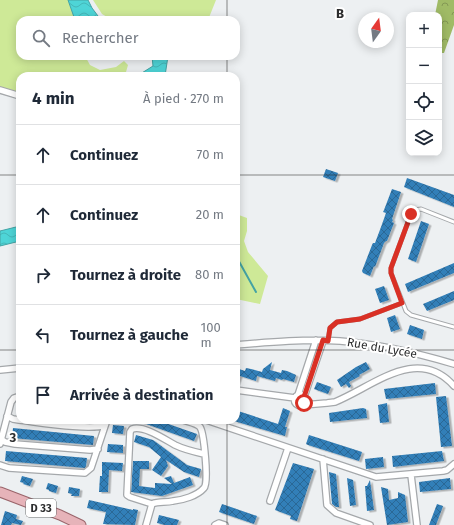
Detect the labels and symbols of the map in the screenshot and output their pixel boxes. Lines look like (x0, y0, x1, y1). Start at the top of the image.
text: B (336, 6, 344, 21)
north arrow (358, 12, 394, 48)
route end (402, 205, 420, 223)
street label: Rue du Lycée (346, 335, 418, 361)
route start (295, 394, 313, 412)
text: 3 (9, 430, 17, 445)
road number: D 33 (26, 499, 56, 517)

